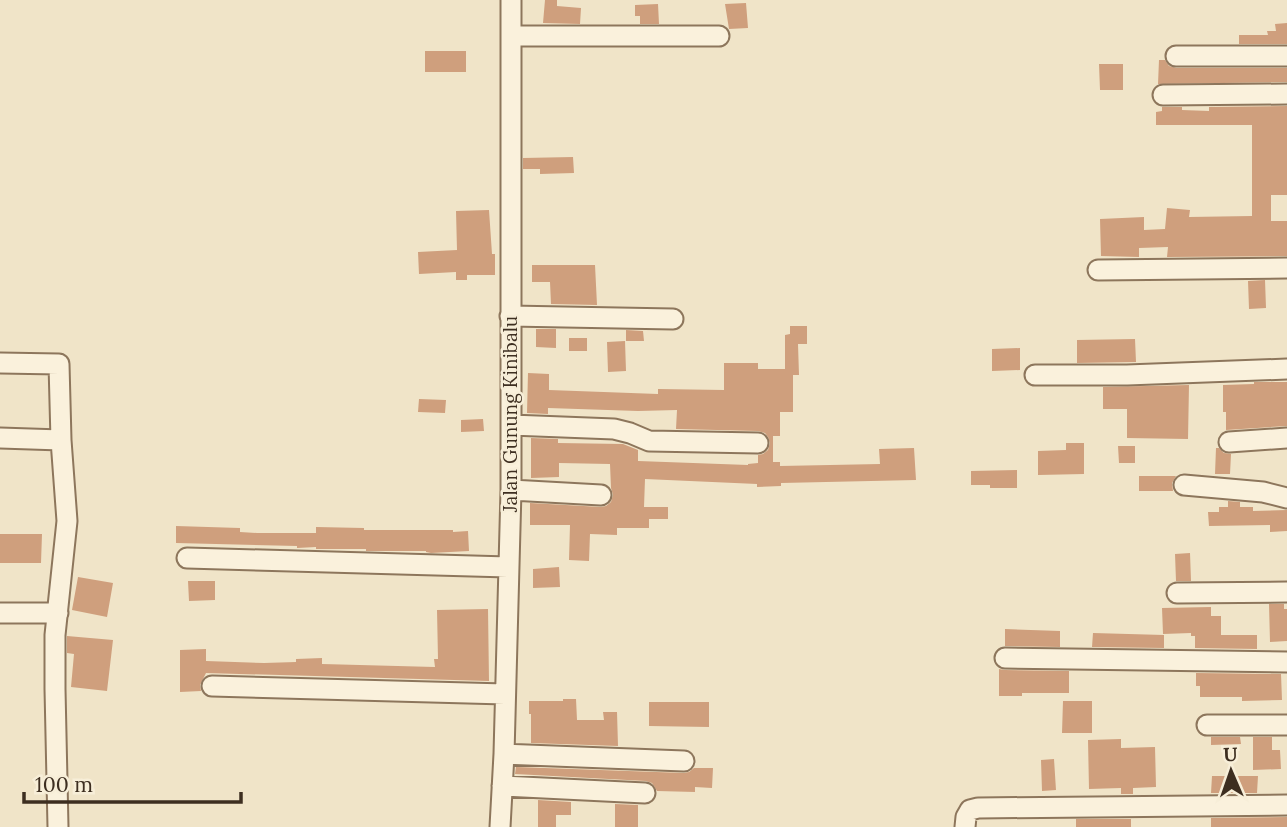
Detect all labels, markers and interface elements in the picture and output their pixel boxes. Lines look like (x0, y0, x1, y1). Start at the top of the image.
street label: Jalan Gunung Kinibalu (498, 316, 522, 513)
north arrow (1196, 736, 1266, 806)
text: U (1223, 742, 1238, 766)
scale bar (24, 760, 242, 804)
text: 100 m (35, 771, 93, 798)

